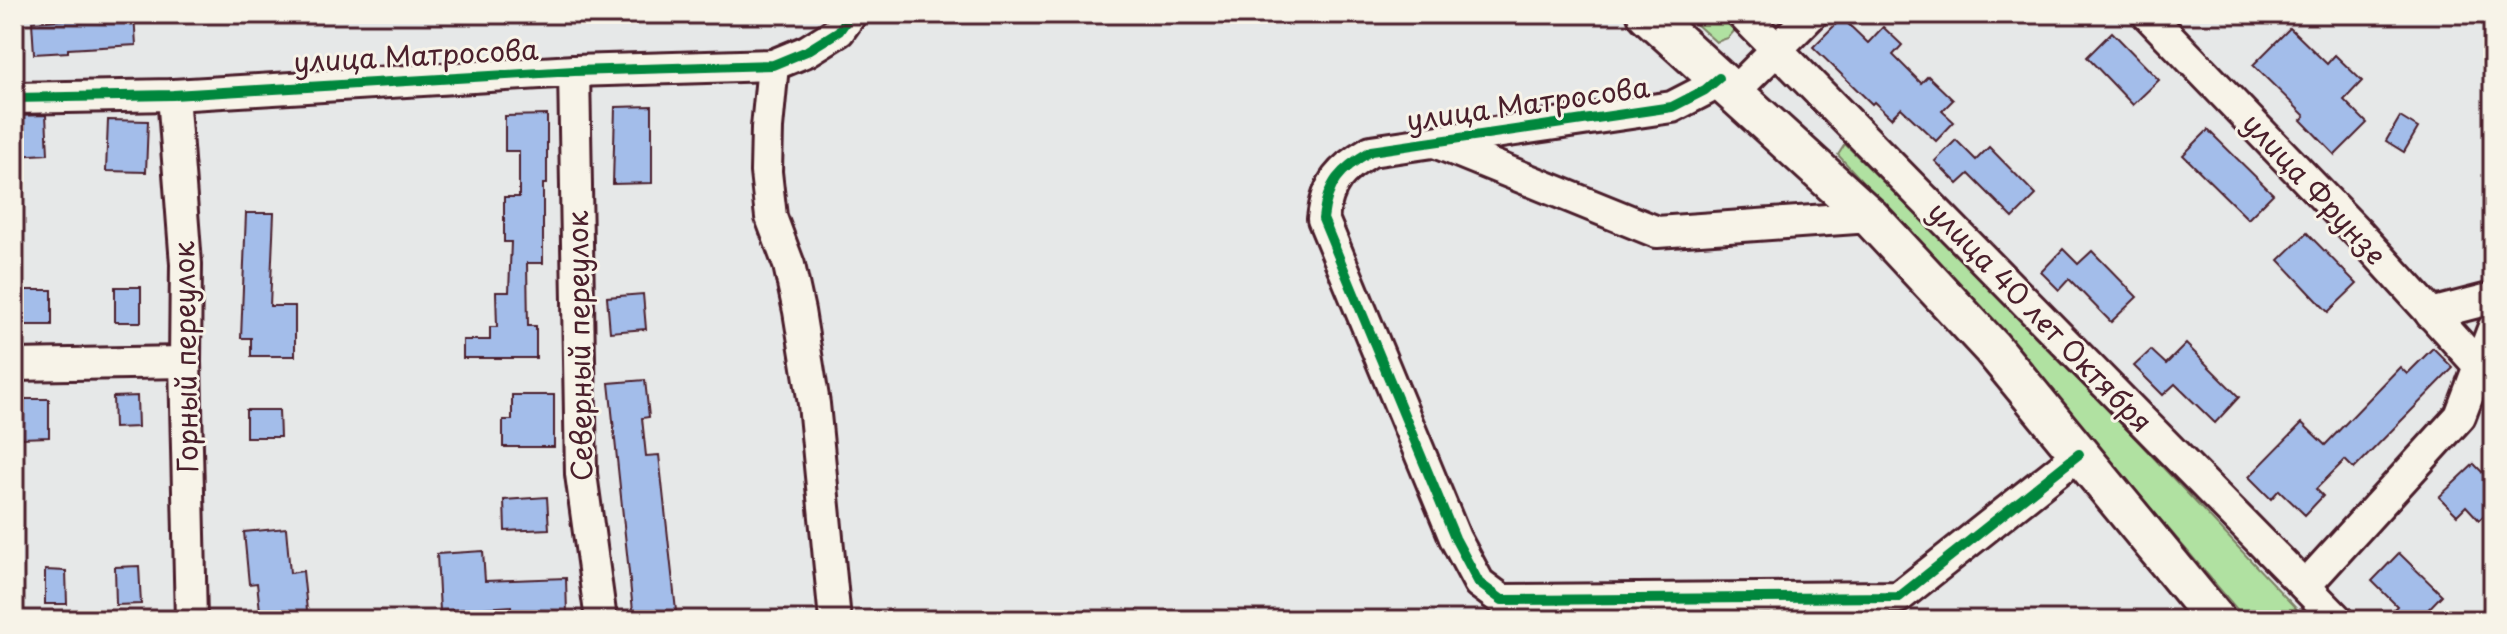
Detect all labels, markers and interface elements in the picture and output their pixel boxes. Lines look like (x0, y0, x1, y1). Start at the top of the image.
street label: улица Матросова (292, 27, 540, 82)
street label: улица Матросова (1403, 64, 1653, 141)
street label: улица Фрунзе (2233, 102, 2397, 274)
street label: улица 40 лет Октября (1919, 191, 2163, 441)
street label: Северный переулок (555, 210, 602, 482)
street label: Горный переулок (161, 241, 208, 473)

